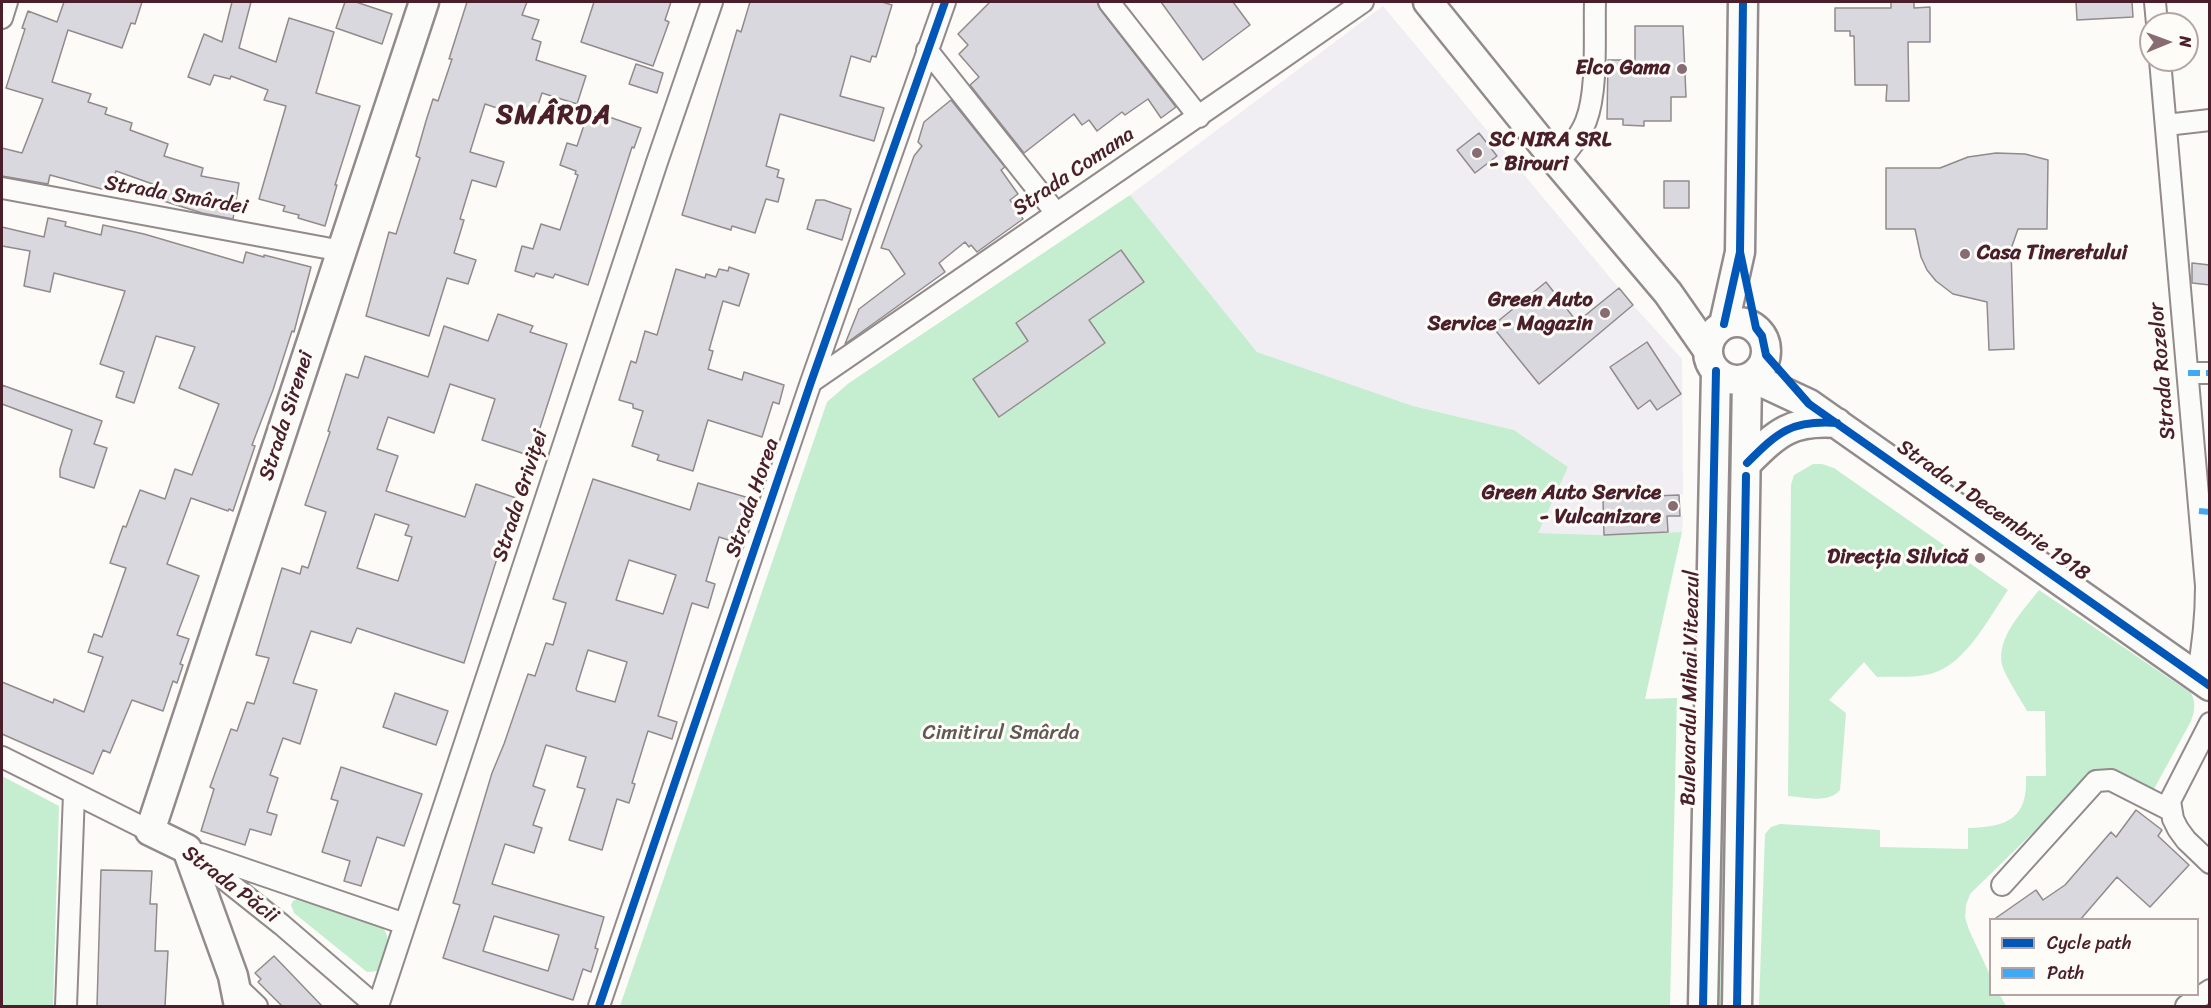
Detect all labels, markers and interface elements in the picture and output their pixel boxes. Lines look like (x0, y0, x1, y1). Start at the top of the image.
north arrow (2139, 12, 2199, 72)
text: N (2171, 36, 2200, 48)
place label: Elco Gama (1575, 56, 1670, 82)
marker: Elco Gama (1675, 62, 1689, 76)
district label: SMÂRDA (496, 100, 612, 132)
street label: Strada Comana (1009, 122, 1139, 222)
place label: SC NIRA SRL - Birouri (1489, 128, 1611, 178)
marker: SC NIRA SRL - Birouri (1470, 146, 1484, 160)
street label: Strada Smârdei (103, 171, 249, 221)
place label: Casa Tineretului (1977, 241, 2127, 267)
marker: Casa Tineretului (1958, 247, 1972, 261)
place label: Green Auto Service - Magazin (1428, 288, 1593, 338)
street label: Strada Rozelor (2144, 301, 2182, 441)
marker: Green Auto Service - Magazin (1598, 306, 1612, 320)
street label: Strada Sirenei (254, 348, 320, 484)
street label: Strada Griviței (488, 427, 554, 565)
street label: Strada Horea (721, 435, 785, 561)
street label: Strada 1 Decembrie 1918 (1892, 435, 2094, 587)
place label: Green Auto Service - Vulcanizare (1482, 481, 1661, 531)
marker: Green Auto Service - Vulcanizare (1666, 499, 1680, 513)
place label: Direcția Silvică (1827, 545, 1968, 571)
marker: Direcția Silvică (1973, 551, 1987, 565)
street label: Bulevardul Mihai Viteazul (1676, 570, 1706, 806)
park label: Cimitirul Smârda (922, 721, 1080, 747)
street label: Strada Păcii (177, 841, 283, 929)
legend (1989, 918, 2199, 996)
text: Cycle path (2047, 927, 2131, 959)
text: Path (2047, 957, 2084, 989)

